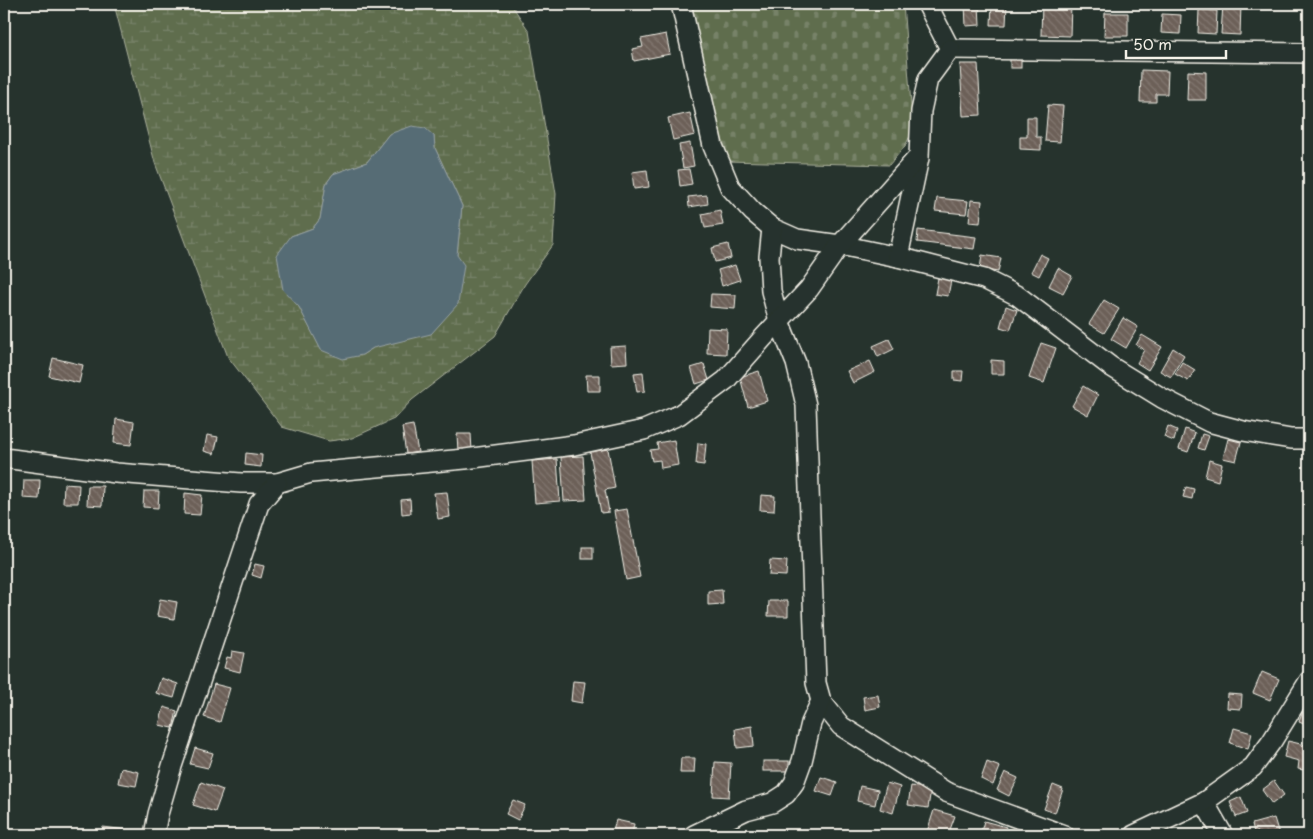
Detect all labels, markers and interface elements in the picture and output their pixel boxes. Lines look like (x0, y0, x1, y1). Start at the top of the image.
scale bar (1126, 28, 1226, 60)
text: 50 m (1133, 32, 1172, 55)

